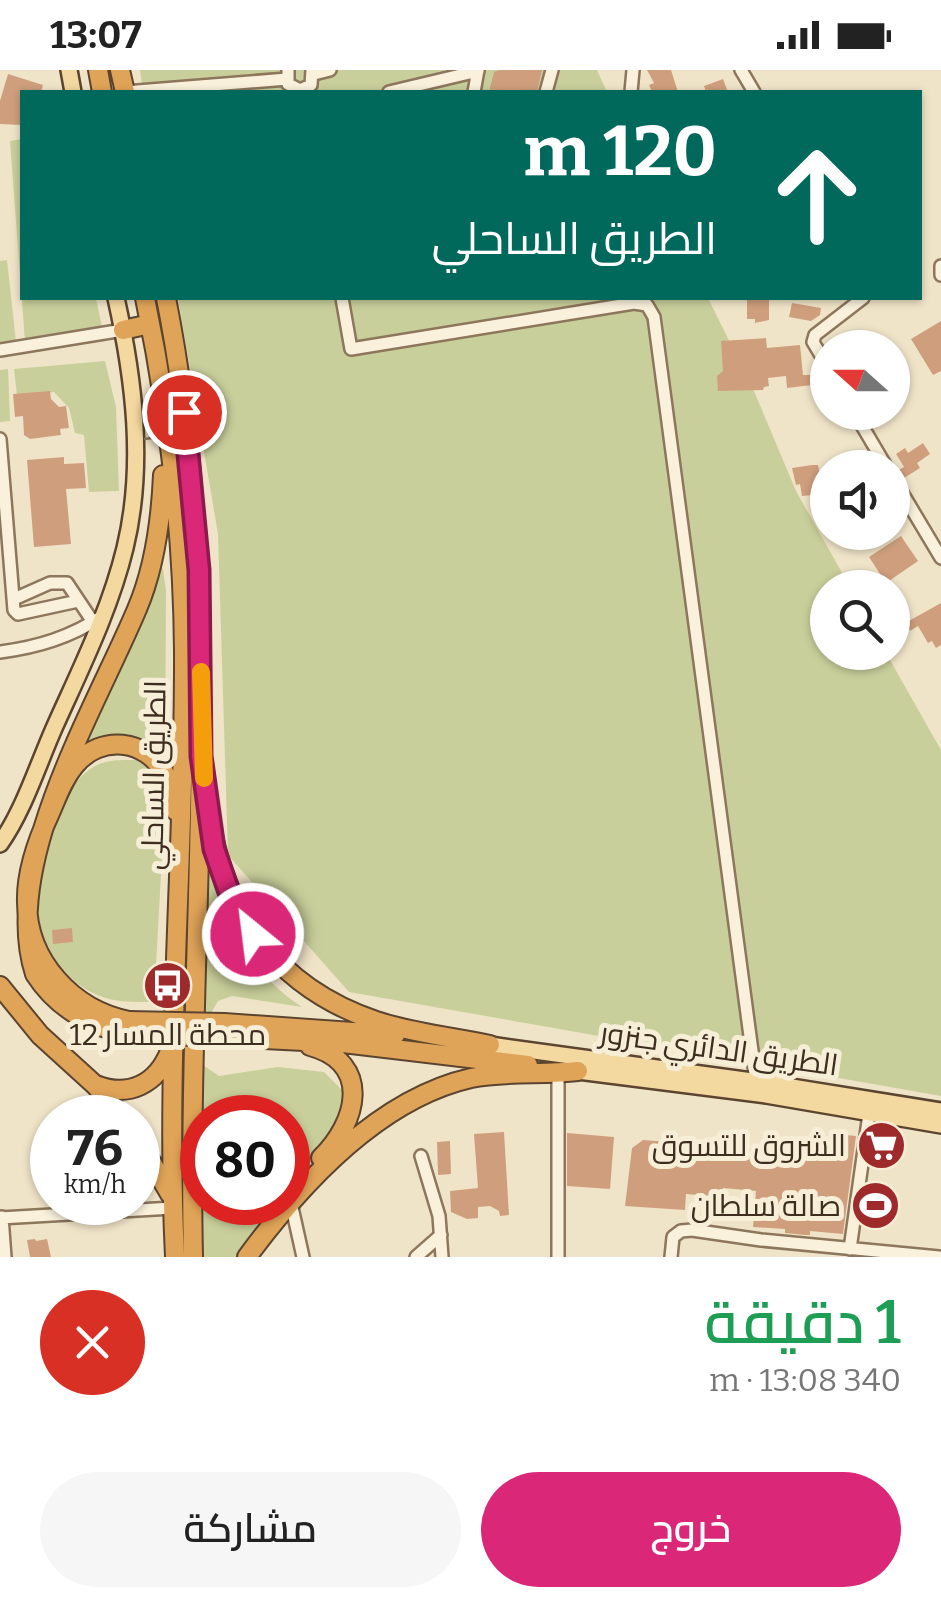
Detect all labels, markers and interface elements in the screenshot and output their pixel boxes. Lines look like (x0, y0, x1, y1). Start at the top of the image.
text: 13:07 (50, 12, 142, 58)
text: 120 m (524, 110, 717, 194)
icon: ahead (752, 130, 882, 260)
text: الطريق الساحلي (432, 212, 717, 266)
north arrow (810, 330, 910, 430)
map controls (810, 330, 910, 670)
pin (142, 370, 227, 455)
icon: arrive (157, 385, 212, 440)
button: sound (810, 450, 910, 550)
button: search (810, 570, 910, 670)
street label: الطريق الساحلي (134, 680, 179, 871)
position arrow (201, 882, 305, 986)
bus stop icon: محطة المسار 12 (142, 960, 194, 1012)
street label: الطريق الدائري جنزور (595, 1014, 840, 1088)
place label: محطة المسار 12 (70, 1017, 266, 1053)
speed limit sign: 80 (180, 1095, 310, 1225)
text: 76 (67, 1118, 123, 1178)
supermarket icon: الشروق للتسوق (855, 1120, 907, 1172)
place label: الشروق للتسوق (652, 1128, 846, 1164)
text: km/h (64, 1170, 126, 1200)
sports icon: صالة سلطان (850, 1180, 902, 1232)
place label: صالة سلطان (691, 1188, 841, 1224)
text: 1 دقيقة (705, 1287, 901, 1359)
button: close (40, 1290, 145, 1395)
text: 340 m · 13:08 (709, 1361, 901, 1399)
button: مشاركة (40, 1472, 461, 1587)
button: خروج (481, 1472, 901, 1587)

